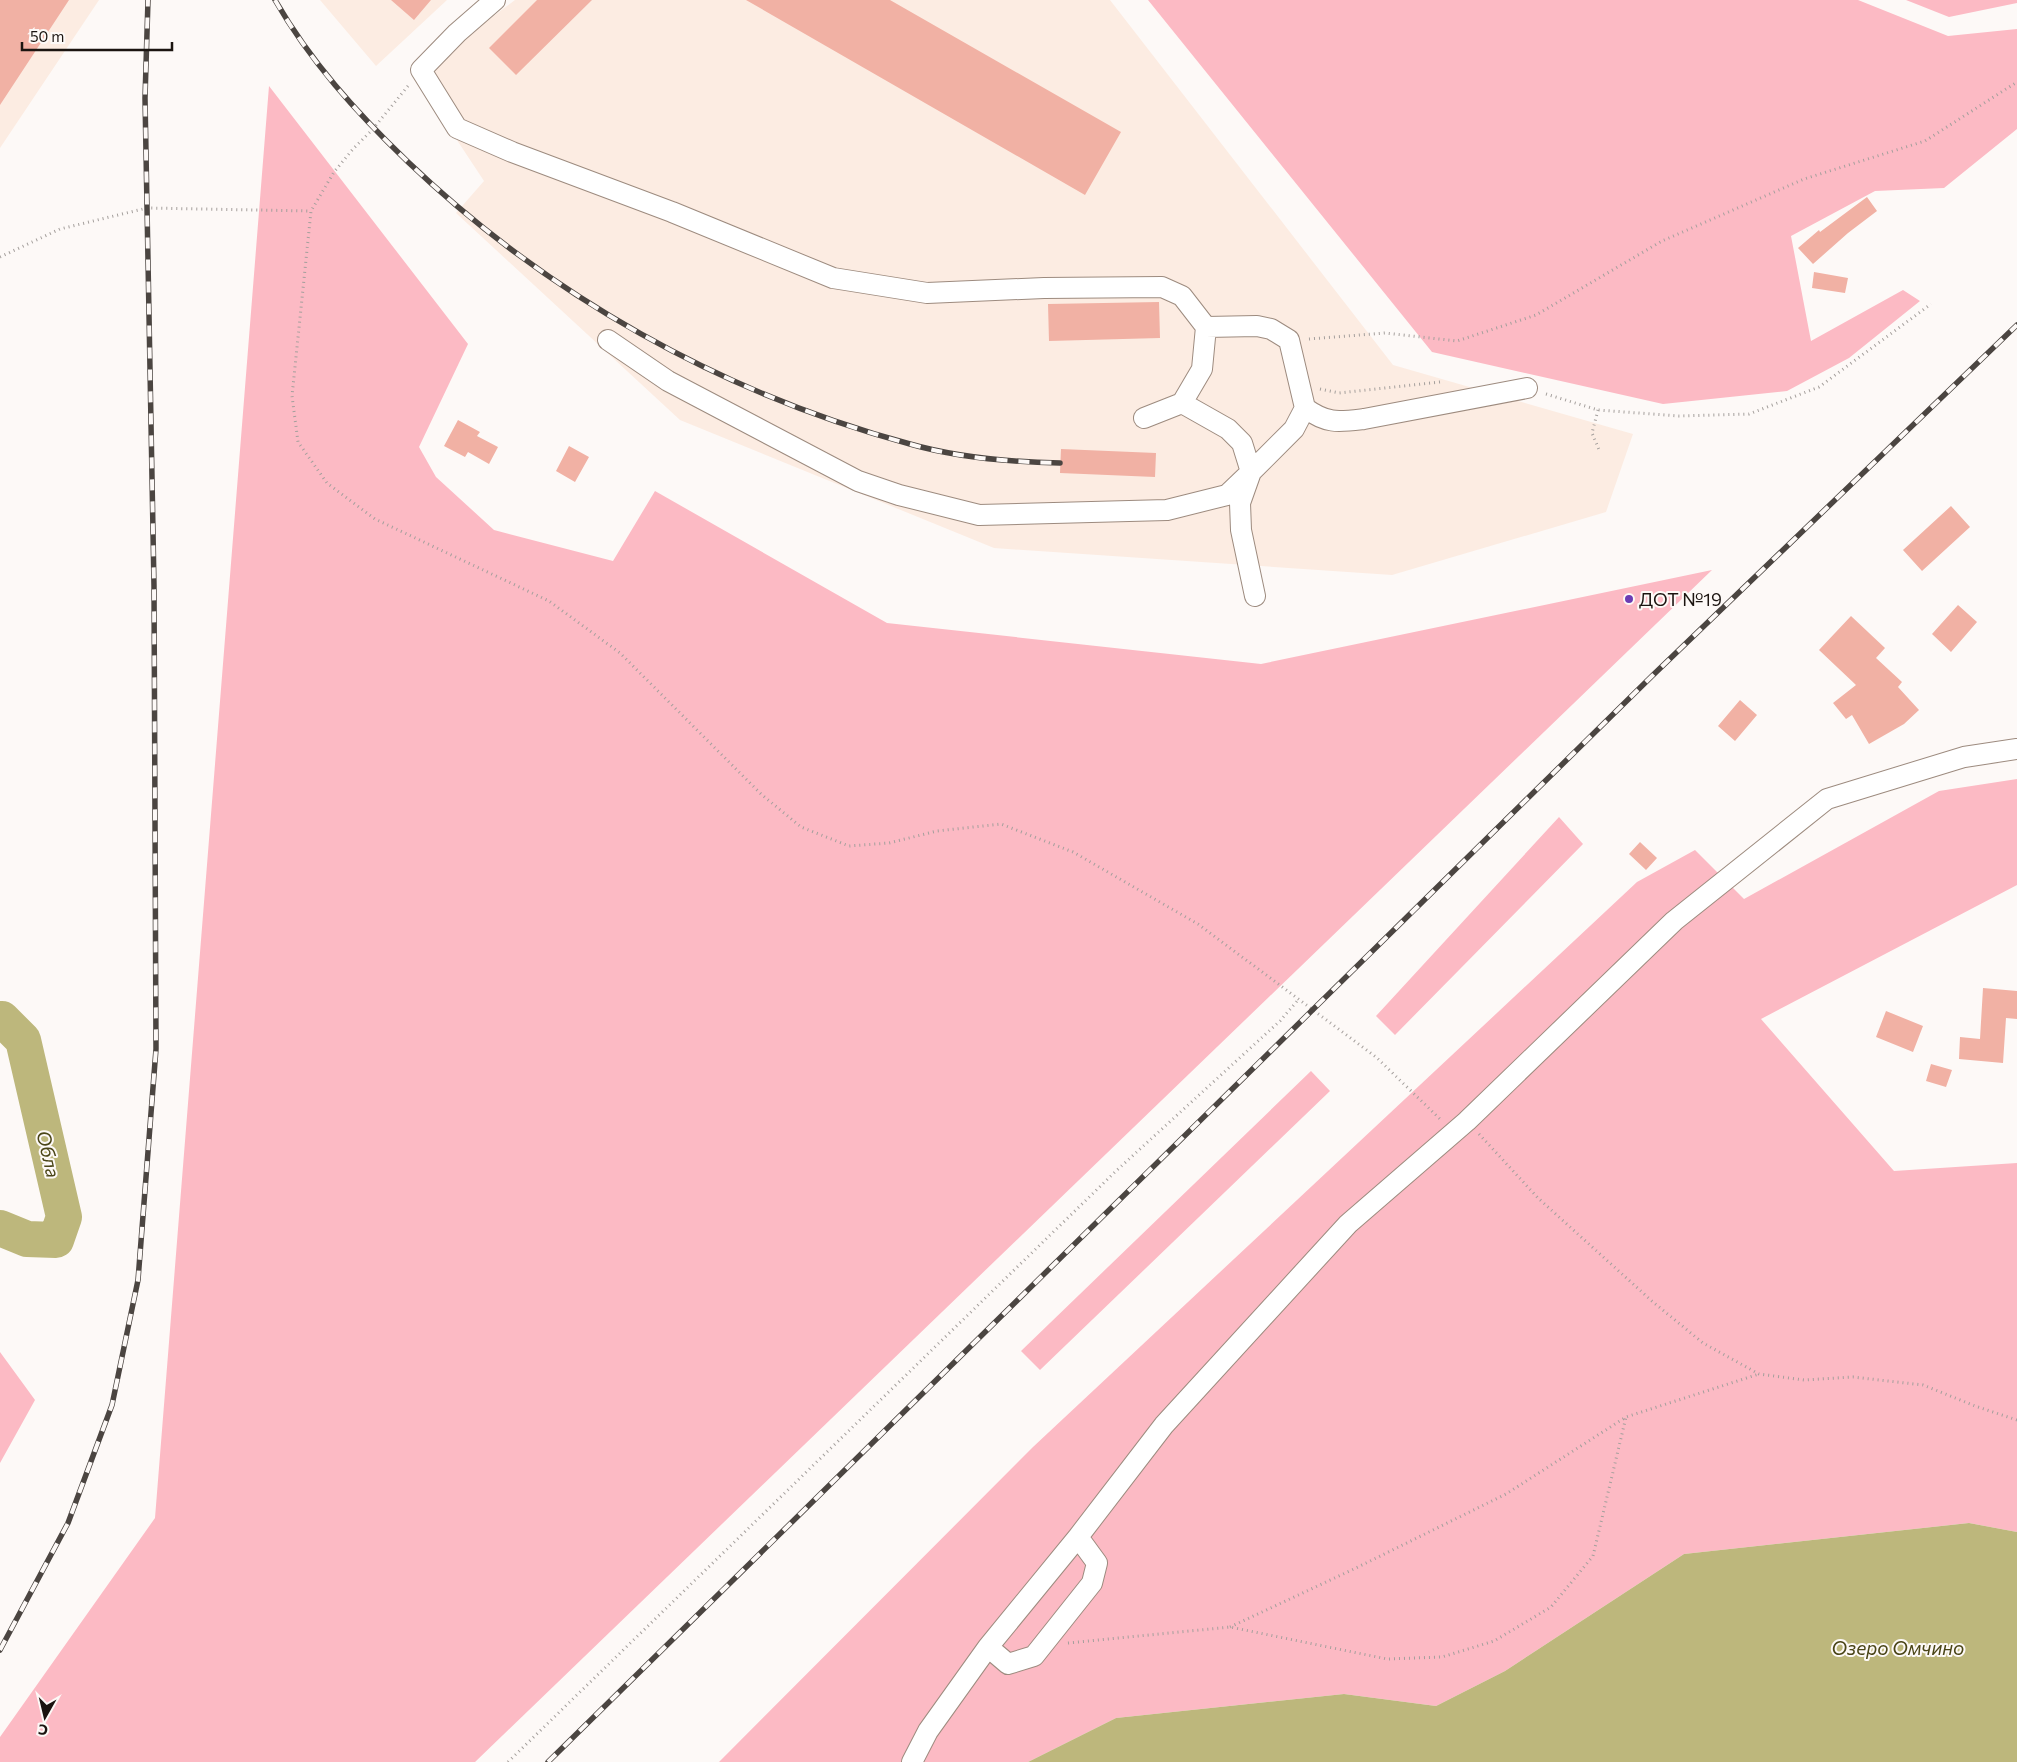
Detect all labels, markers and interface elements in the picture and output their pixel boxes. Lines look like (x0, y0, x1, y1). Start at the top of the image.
scale bar (22, 20, 172, 52)
text: 50 m (30, 27, 64, 45)
place label: ДОТ №19 (1639, 588, 1722, 610)
marker: ДОТ №19 (1623, 593, 1635, 605)
water label: Обла (32, 1128, 66, 1180)
water label: Озеро Омчино (1832, 1636, 1964, 1659)
north arrow (20, 1692, 70, 1742)
text: С (37, 1721, 49, 1739)

